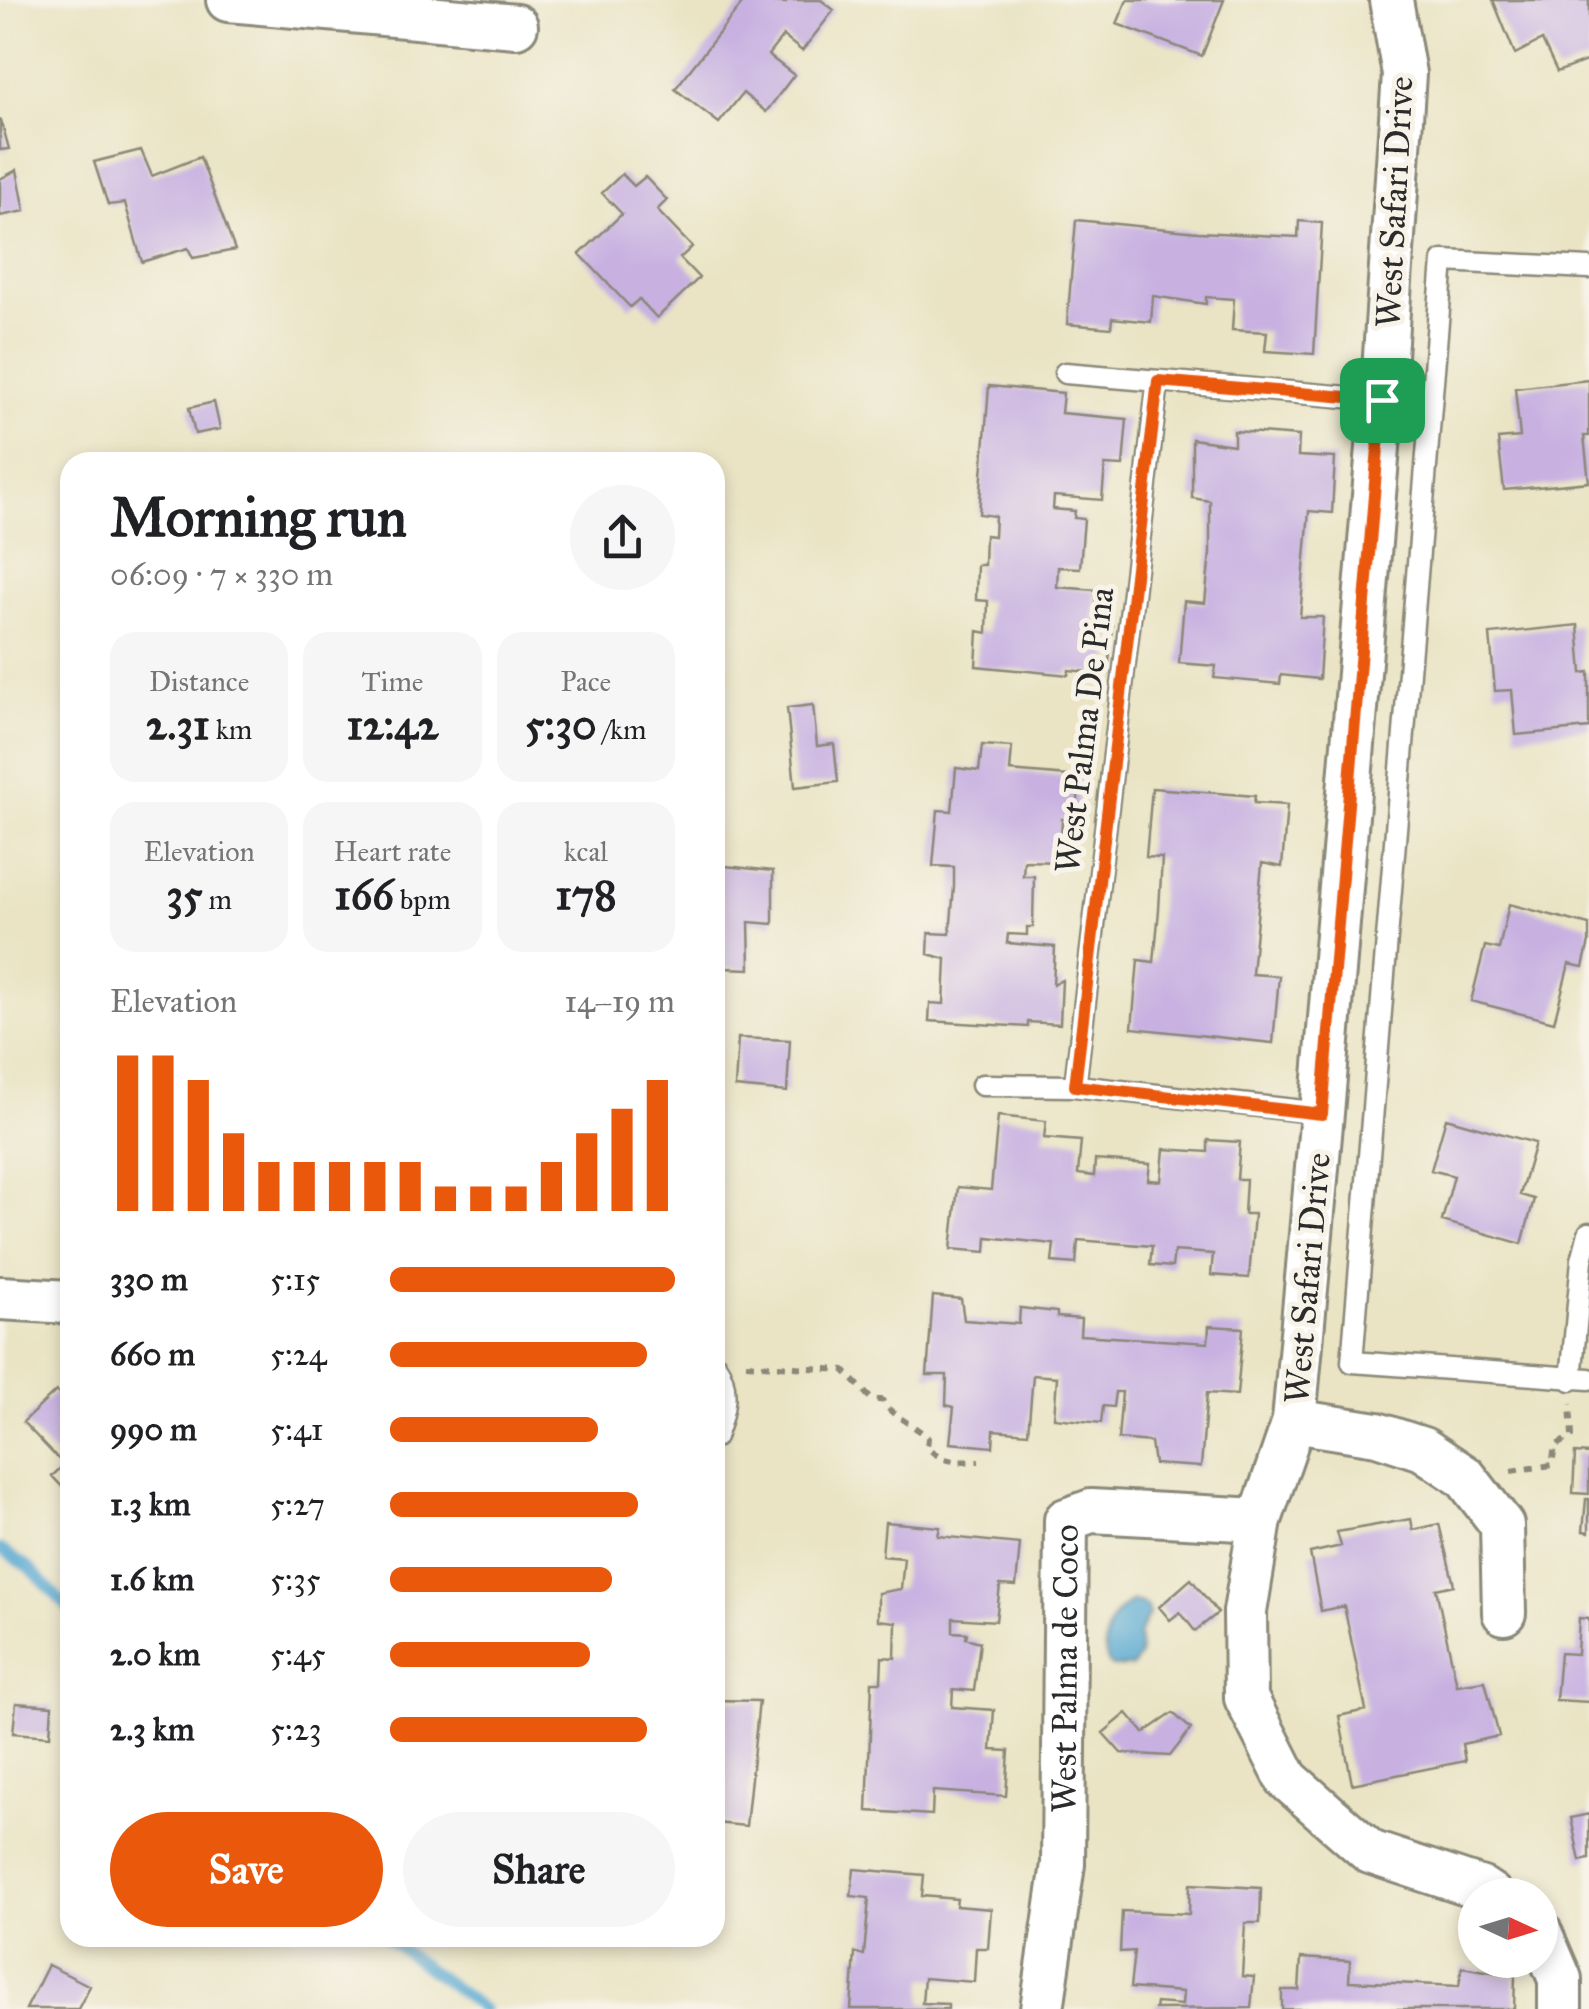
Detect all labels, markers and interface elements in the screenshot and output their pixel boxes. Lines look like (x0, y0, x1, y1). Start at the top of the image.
street label: West Safari Drive (1366, 75, 1423, 329)
pin (1340, 358, 1425, 443)
icon: arrive (1355, 373, 1410, 428)
text: Morning run (110, 484, 407, 551)
button: share (570, 485, 675, 590)
text: 06:09 · 7 × 330 m (110, 555, 333, 594)
street label: West Palma De Pina (1046, 585, 1123, 875)
text: Distance (149, 664, 249, 699)
text: Time (361, 664, 423, 699)
text: Pace (560, 664, 611, 699)
text: 2.31 (146, 699, 210, 751)
text: 12:42 (346, 699, 438, 751)
text: 5:30 (525, 699, 596, 751)
text: km (210, 712, 252, 747)
text: /km (596, 712, 647, 747)
text: Elevation (144, 834, 255, 869)
text: Heart rate (334, 834, 451, 869)
text: kcal (564, 834, 608, 869)
text: 35 (166, 869, 203, 921)
text: 166 (334, 869, 394, 921)
text: 178 (555, 869, 616, 921)
text: m (203, 882, 232, 917)
text: bpm (394, 882, 451, 917)
text: Elevation (110, 982, 237, 1021)
text: 14–19 m (564, 982, 675, 1021)
street label: West Safari Drive (1275, 1151, 1340, 1405)
text: 330 m (110, 1260, 188, 1299)
text: 5:15 (270, 1260, 320, 1299)
text: 660 m (110, 1335, 195, 1374)
text: 5:24 (270, 1335, 327, 1374)
text: 990 m (110, 1410, 197, 1449)
text: 5:41 (270, 1410, 323, 1449)
text: 1.3 km (110, 1485, 191, 1524)
text: 5:27 (270, 1485, 325, 1524)
street label: West Palma de Coco (1042, 1524, 1088, 1813)
text: 1.6 km (110, 1560, 194, 1599)
text: 5:35 (270, 1560, 321, 1599)
text: 2.0 km (110, 1635, 200, 1674)
text: 5:45 (270, 1635, 326, 1674)
text: 2.3 km (110, 1710, 195, 1749)
text: 5:23 (270, 1710, 322, 1749)
button: Save (110, 1812, 383, 1927)
button: Share (403, 1812, 675, 1927)
north arrow (1458, 1878, 1558, 1978)
map controls (1458, 1878, 1558, 1978)

